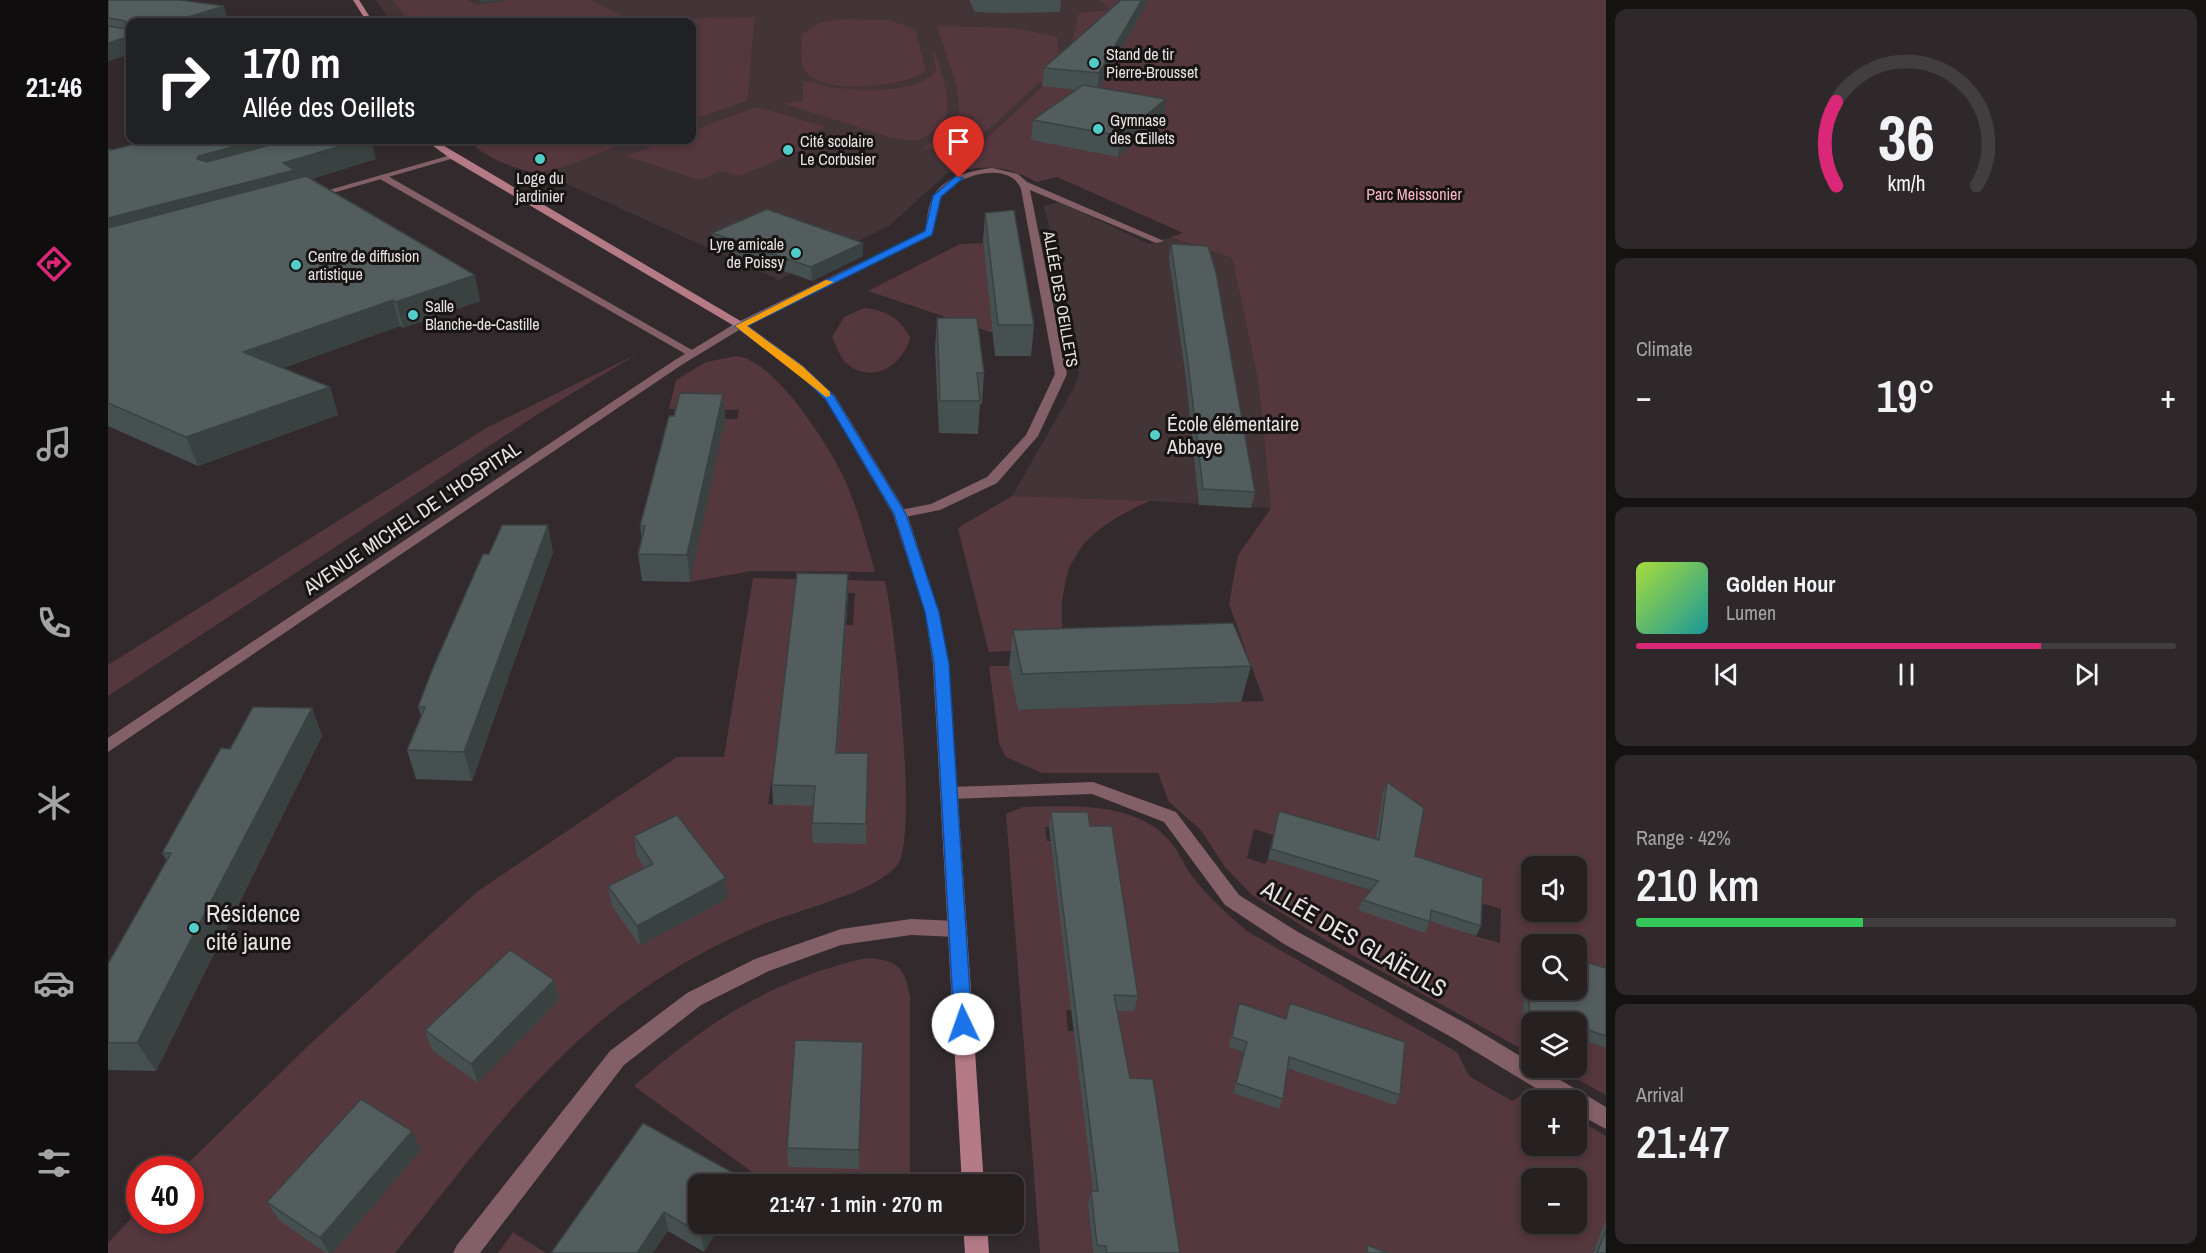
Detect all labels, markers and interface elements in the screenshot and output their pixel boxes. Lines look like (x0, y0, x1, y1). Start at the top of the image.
text: 170 m (243, 35, 341, 91)
icon: right (144, 42, 222, 120)
place label: Stand de tir Pierre-Brousset (1106, 43, 1198, 83)
marker: Stand de tir Pierre-Brousset (1087, 56, 1101, 70)
text: 21:46 (26, 69, 82, 105)
text: Allée des Oeillets (243, 89, 415, 125)
text: 36 (1878, 95, 1934, 179)
place label: Gymnase des Œillets (1110, 109, 1175, 149)
pin (933, 116, 984, 178)
marker: Gymnase des Œillets (1091, 122, 1105, 136)
icon: arrive (942, 125, 975, 158)
place label: Cité scolaire Le Corbusier (800, 130, 876, 170)
marker: Cité scolaire Le Corbusier (781, 143, 795, 157)
marker: Loge du jardinier (533, 152, 547, 166)
place label: Loge du jardinier (515, 167, 565, 207)
text: km/h (1887, 169, 1925, 198)
park label: Parc Meissonier (1366, 183, 1462, 205)
street label: ALLÉE DES OEILLETS (1038, 228, 1084, 369)
place label: Lyre amicale de Poissy (709, 233, 784, 273)
icon: directions (33, 243, 75, 285)
place label: Centre de diffusion artistique (308, 245, 419, 285)
marker: Lyre amicale de Poissy (789, 246, 803, 260)
marker: Centre de diffusion artistique (289, 258, 303, 272)
place label: Salle Blanche-de-Castille (425, 295, 539, 335)
marker: Salle Blanche-de-Castille (406, 308, 420, 322)
text: Climate (1636, 335, 1693, 362)
text: 19° (1876, 365, 1936, 426)
text: − (1636, 374, 1652, 418)
text: + (2160, 374, 2176, 418)
place label: École élémentaire Abbaye (1166, 410, 1299, 460)
icon: music (33, 423, 75, 465)
marker: École élémentaire Abbaye (1148, 428, 1162, 442)
street label: AVENUE MICHEL DE L'HOSPITAL (297, 435, 525, 601)
text: Golden Hour (1726, 569, 1835, 599)
text: Lumen (1726, 599, 1776, 626)
icon: phone (33, 602, 75, 644)
icon: previous (1710, 658, 1743, 691)
icon: pause (1890, 658, 1923, 691)
icon: next (2070, 658, 2103, 691)
icon: climate (33, 782, 75, 824)
text: Range · 42% (1636, 824, 1731, 851)
text: 210 km (1636, 854, 1760, 915)
map controls (1521, 856, 1587, 1234)
button: sound (1521, 856, 1587, 922)
street label: ALLÉE DES GLAÏEULS (1255, 872, 1453, 1004)
place label: Résidence cité jaune (206, 897, 300, 957)
marker: Résidence cité jaune (187, 921, 201, 935)
button: search (1521, 934, 1587, 1000)
icon: car (33, 962, 75, 1004)
position arrow (931, 992, 995, 1056)
button: layers (1521, 1012, 1587, 1078)
text: Arrival (1636, 1081, 1683, 1108)
button: + (1521, 1090, 1587, 1156)
text: 21:47 (1636, 1111, 1730, 1172)
icon: filters (33, 1142, 75, 1184)
speed limit sign: 40 (126, 1156, 204, 1234)
button: − (1521, 1168, 1587, 1234)
text: 21:47 · 1 min · 270 m (769, 1189, 943, 1219)

